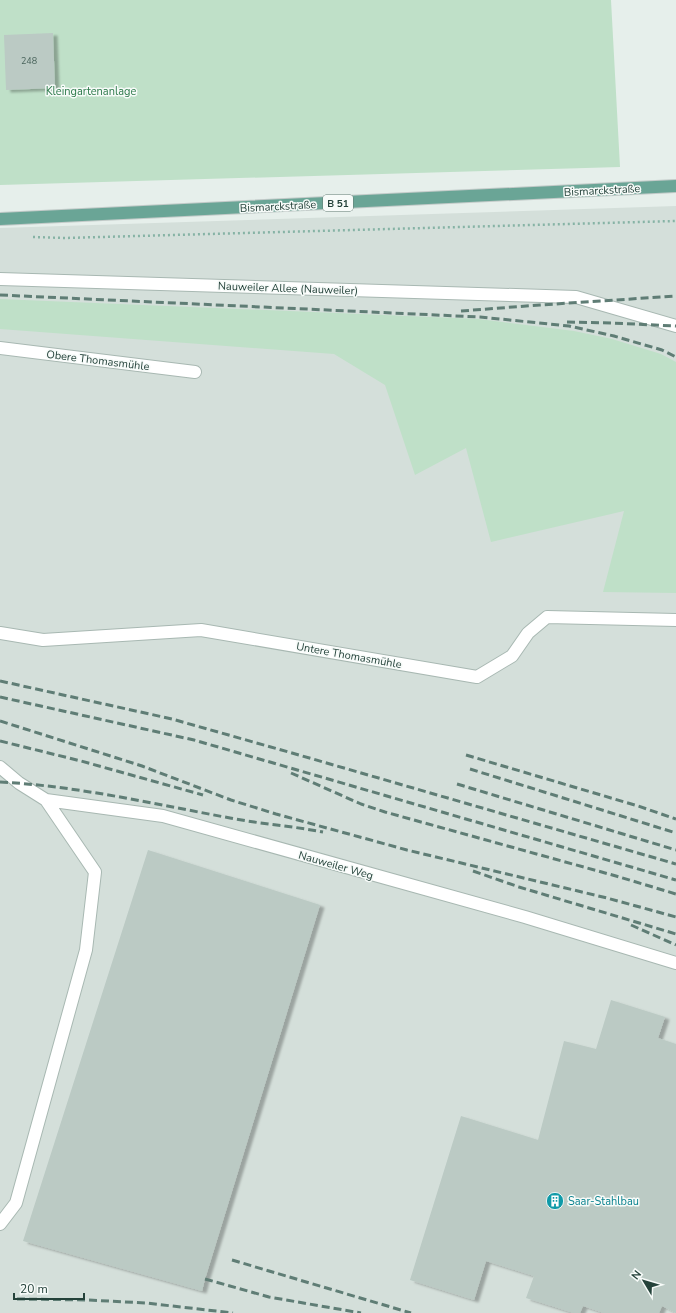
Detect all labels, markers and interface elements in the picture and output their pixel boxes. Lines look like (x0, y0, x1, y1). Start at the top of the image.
house number: 248 (21, 55, 37, 67)
park label: Kleingartenanlage (46, 84, 136, 99)
street label: Bismarckstraße (564, 181, 641, 200)
road number: B 51 (323, 195, 353, 211)
street label: Bismarckstraße (240, 197, 317, 216)
street label: Nauweiler Allee (Nauweiler) (218, 279, 358, 298)
street label: Obere Thomasmühle (46, 347, 150, 374)
street label: Untere Thomasmühle (295, 639, 403, 672)
street label: Nauweiler Weg (297, 848, 375, 883)
building icon: Saar-Stahlbau (545, 1191, 565, 1211)
place label: Saar-Stahlbau (568, 1194, 639, 1209)
north arrow (624, 1261, 664, 1301)
text: N (628, 1267, 645, 1283)
scale bar (14, 1275, 84, 1301)
text: 20 m (20, 1281, 48, 1297)

